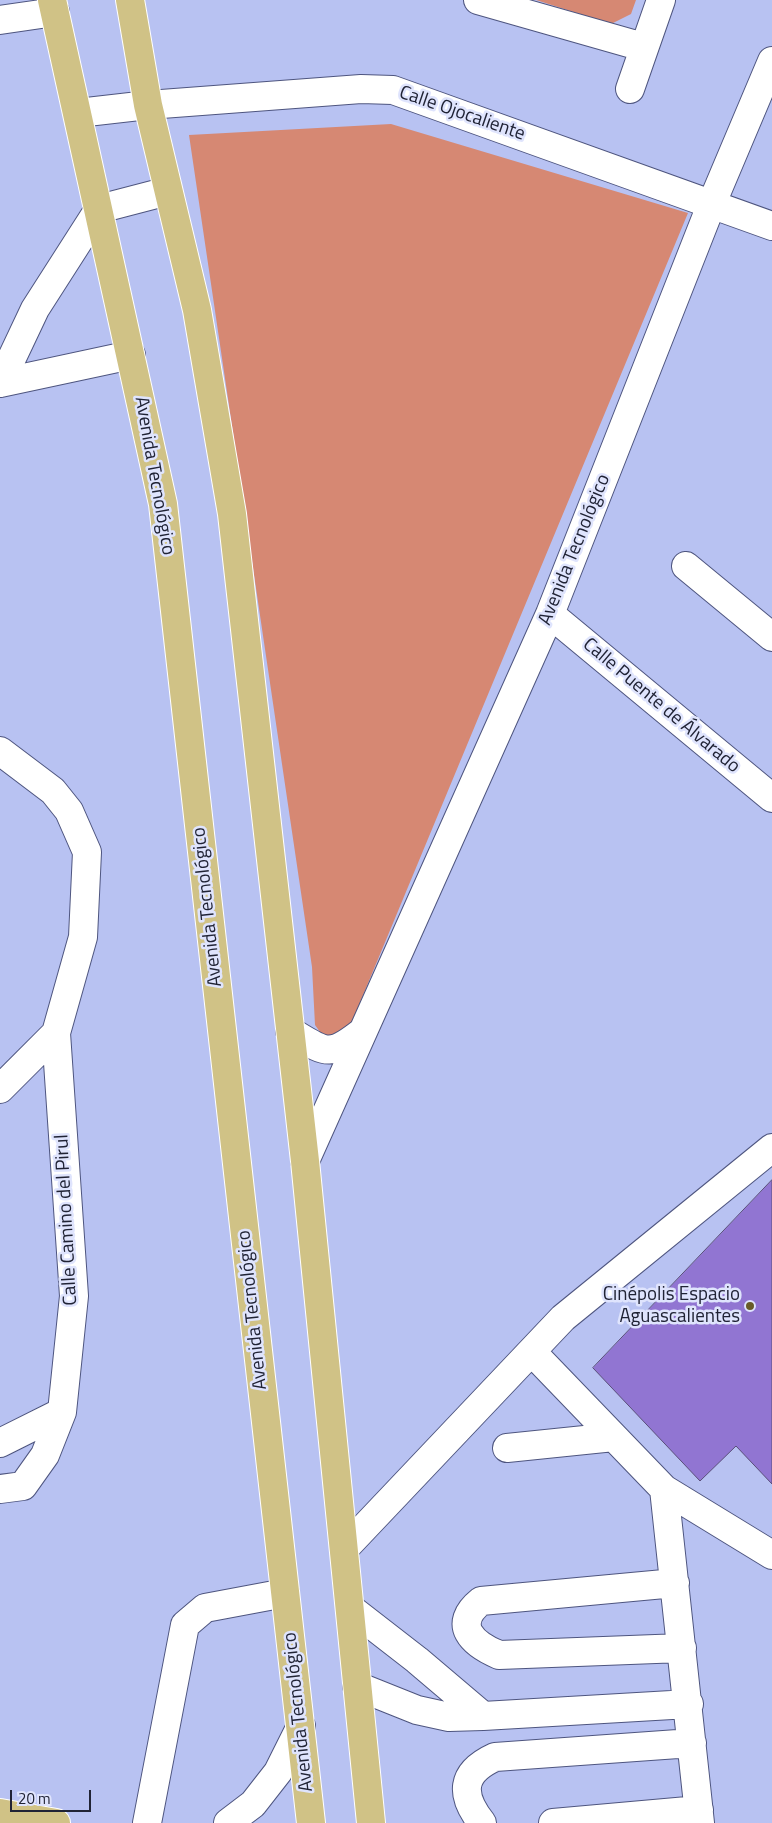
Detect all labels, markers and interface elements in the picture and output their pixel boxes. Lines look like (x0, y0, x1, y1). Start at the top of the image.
street label: Calle Ojocaliente (396, 82, 528, 146)
street label: Avenida Tecnológico (129, 395, 179, 557)
street label: Avenida Tecnológico (534, 471, 616, 629)
street label: Calle Puente de Álvarado (578, 634, 744, 778)
street label: Avenida Tecnológico (188, 826, 228, 988)
street label: Calle Camino del Pirul (51, 1134, 83, 1306)
street label: Avenida Tecnológico (233, 1229, 273, 1391)
place label: Cinépolis Espacio Aguascalientes (603, 1284, 740, 1328)
marker: Cinépolis Espacio Aguascalientes (744, 1300, 756, 1312)
street label: Avenida Tecnológico (279, 1631, 319, 1793)
scale bar (12, 1780, 94, 1812)
text: 20 m (18, 1787, 51, 1810)

